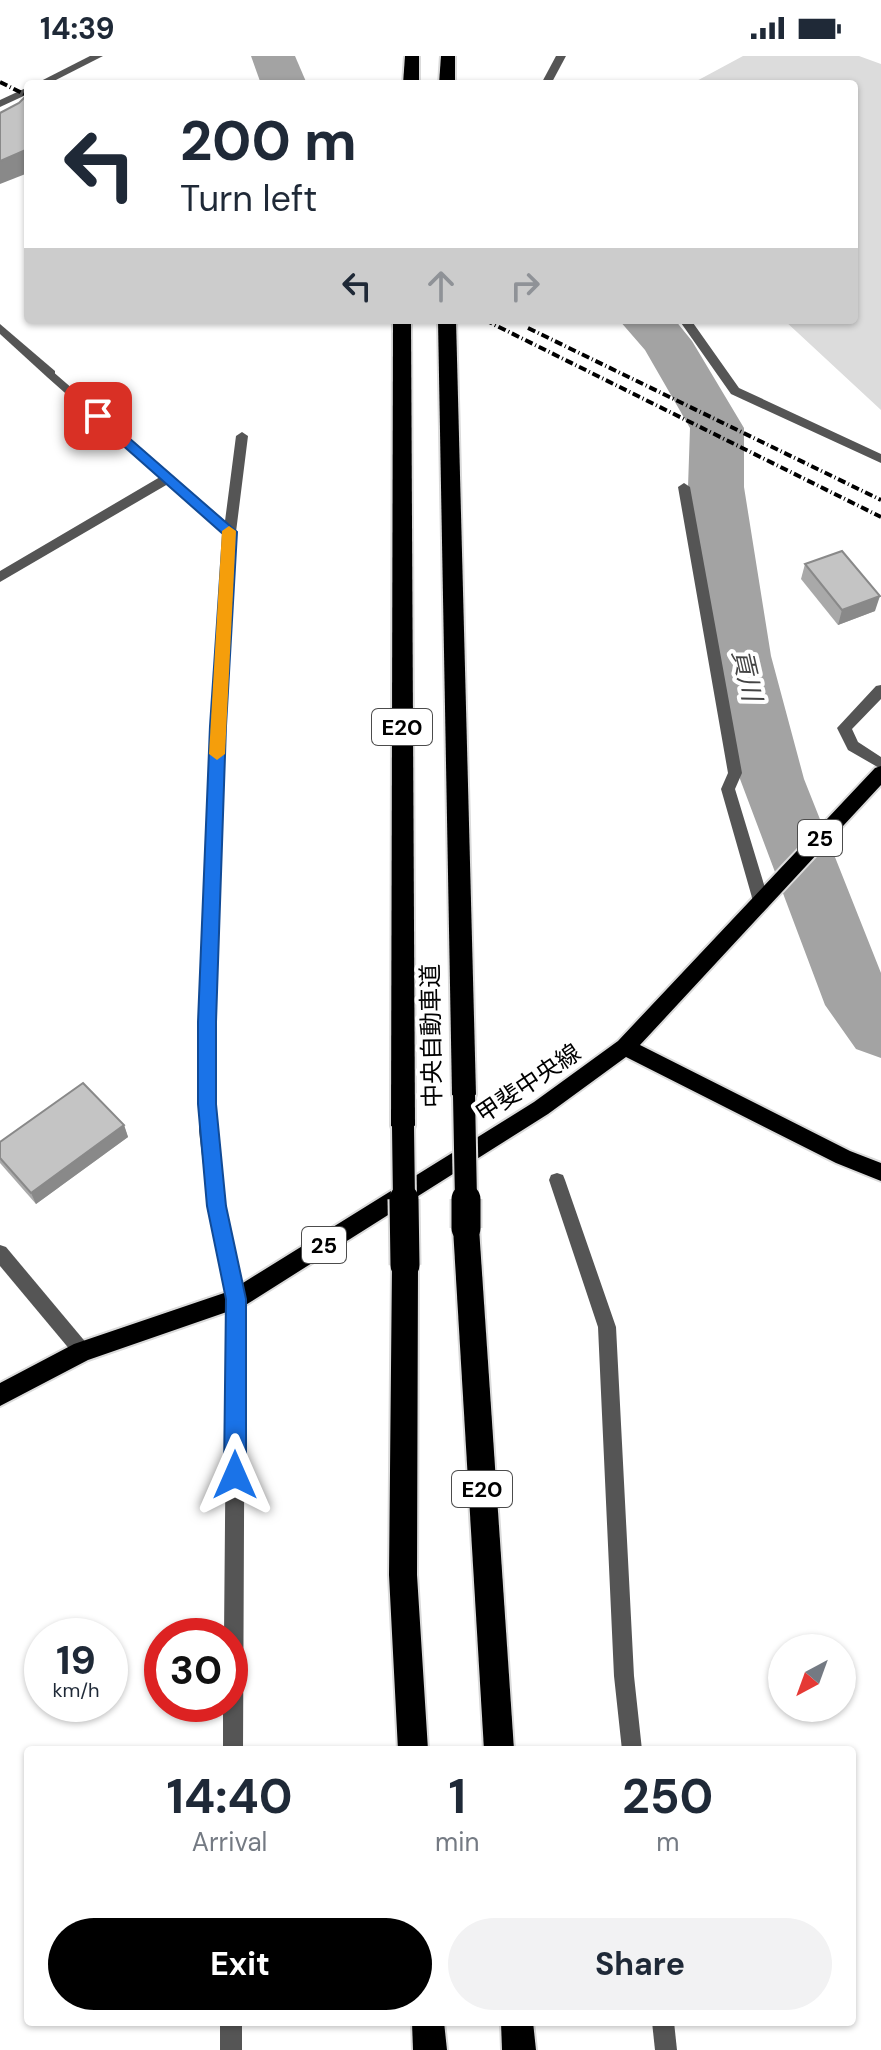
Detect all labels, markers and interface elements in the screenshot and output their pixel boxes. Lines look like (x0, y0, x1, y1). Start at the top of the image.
text: 14:39 (40, 9, 114, 48)
text: 200 m (180, 104, 357, 177)
icon: left (48, 112, 152, 216)
text: Turn left (180, 175, 317, 222)
icon: left (335, 264, 379, 308)
icon: ahead (419, 264, 463, 308)
icon: right (503, 264, 547, 308)
pin (64, 382, 132, 450)
icon: arrive (76, 394, 120, 438)
water label: 貢川 (725, 646, 770, 707)
road number: E20 (372, 709, 432, 745)
road number: 25 (798, 820, 842, 856)
street label: 中央自動車道 (414, 964, 448, 1108)
street label: 甲斐中央線 (470, 1037, 586, 1129)
road number: 25 (302, 1227, 346, 1263)
position arrow (193, 1433, 277, 1517)
road number: E20 (452, 1471, 512, 1507)
speed limit sign: 30 (144, 1618, 248, 1722)
text: 19 (56, 1634, 96, 1686)
north arrow (768, 1634, 856, 1722)
map controls (768, 1634, 856, 1722)
text: km/h (52, 1677, 100, 1703)
text: 14:40 (167, 1765, 292, 1828)
text: 1 (449, 1765, 466, 1828)
text: 250 (622, 1765, 713, 1828)
text: Arrival (192, 1825, 267, 1859)
text: min (435, 1825, 479, 1859)
text: m (656, 1825, 679, 1859)
button: Exit (48, 1918, 432, 2010)
button: Share (448, 1918, 832, 2010)

